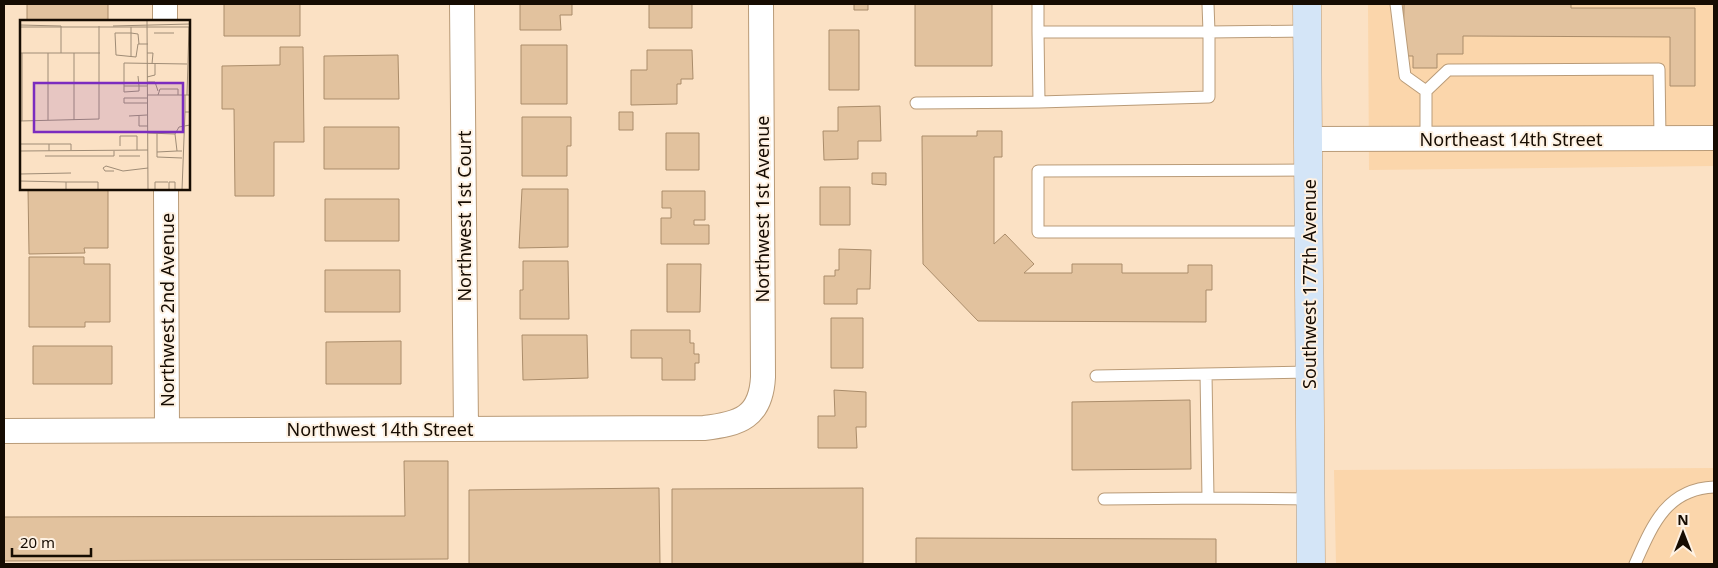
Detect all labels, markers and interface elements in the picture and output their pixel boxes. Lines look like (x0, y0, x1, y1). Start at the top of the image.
inset map (20, 20, 190, 190)
street label: Northwest 1st Avenue (750, 115, 774, 303)
street label: Northeast 14th Street (1420, 127, 1603, 151)
street label: Northwest 1st Court (452, 130, 476, 302)
street label: Southwest 177th Avenue (1297, 179, 1321, 389)
street label: Northwest 2nd Avenue (155, 213, 179, 407)
street label: Northwest 14th Street (287, 417, 474, 441)
north arrow (1658, 508, 1708, 558)
text: N (1677, 510, 1689, 529)
scale bar (12, 526, 91, 558)
text: 20 m (20, 532, 55, 552)

